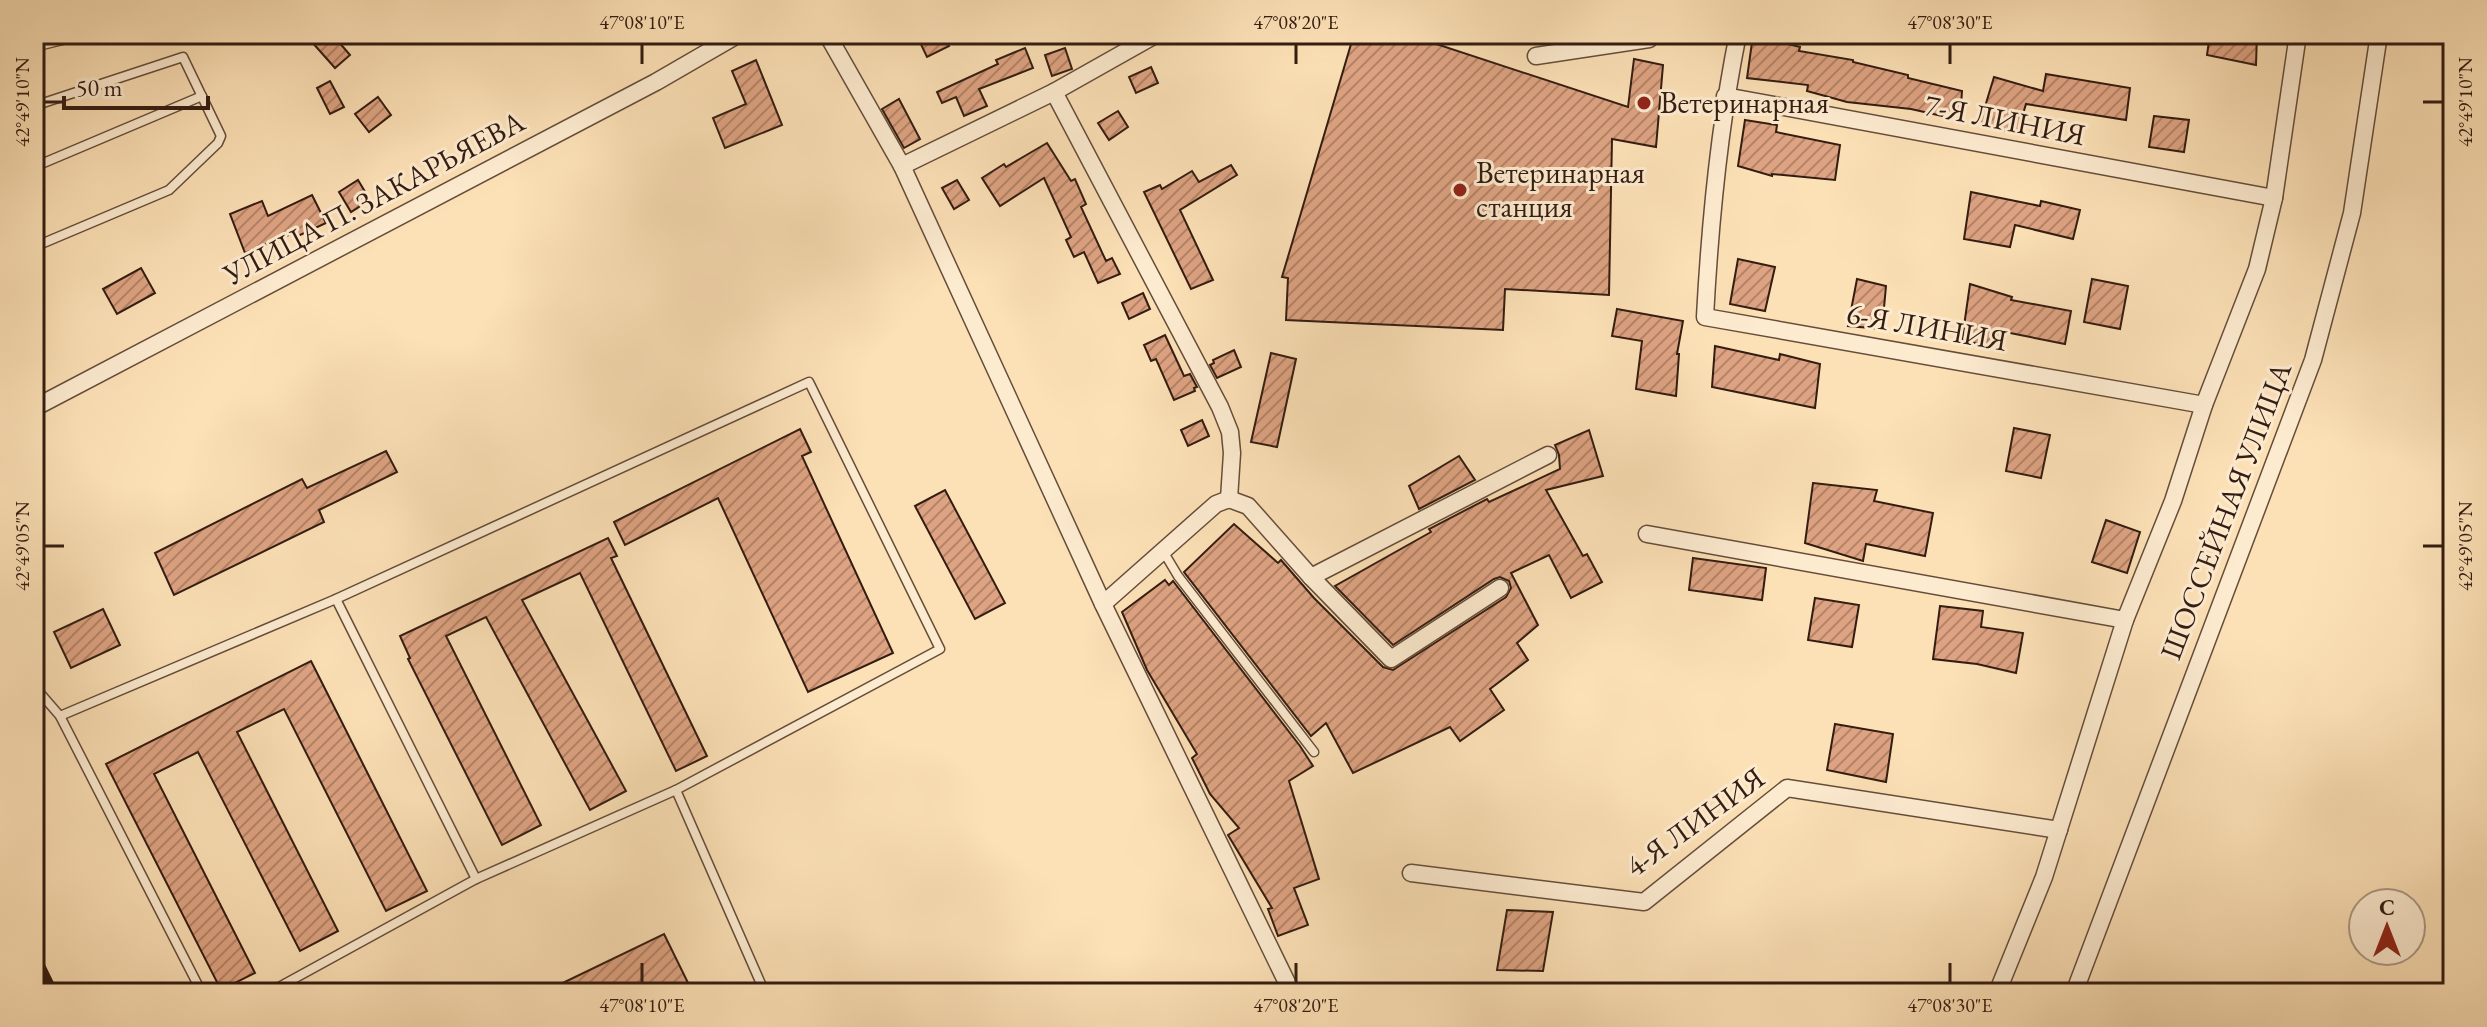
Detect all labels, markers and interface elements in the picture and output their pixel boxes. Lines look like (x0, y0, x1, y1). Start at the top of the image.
text: 47°08'10"E (599, 9, 685, 35)
text: 47°08'20"E (1253, 9, 1339, 35)
text: 47°08'30"E (1907, 9, 1993, 35)
text: 42°49'10"N (9, 57, 35, 147)
text: 42°49'10"N (2452, 57, 2478, 147)
scale bar (64, 60, 208, 110)
text: 50 m (76, 72, 123, 103)
place label: Ветеринарная (1660, 83, 1829, 122)
street label: 7-Я ЛИНИЯ (1922, 85, 2089, 154)
marker: Ветеринарная (1635, 94, 1653, 112)
street label: УЛИЦА П. ЗАКАРЬЯЕВА (215, 101, 531, 294)
place label: Ветеринарная станция (1476, 153, 1645, 226)
marker: Ветеринарная станция (1451, 181, 1469, 199)
street label: 6-Я ЛИНИЯ (1844, 293, 2011, 360)
street label: ШОССЕЙНАЯ УЛИЦА (2151, 356, 2300, 665)
text: 42°49'05"N (9, 501, 35, 591)
text: 42°49'05"N (2452, 501, 2478, 591)
street label: 4-Я ЛИНИЯ (1617, 758, 1772, 885)
north arrow (2347, 887, 2427, 967)
text: С (2379, 893, 2395, 922)
text: 47°08'10"E (599, 992, 685, 1018)
text: 47°08'20"E (1253, 992, 1339, 1018)
text: 47°08'30"E (1907, 992, 1993, 1018)

